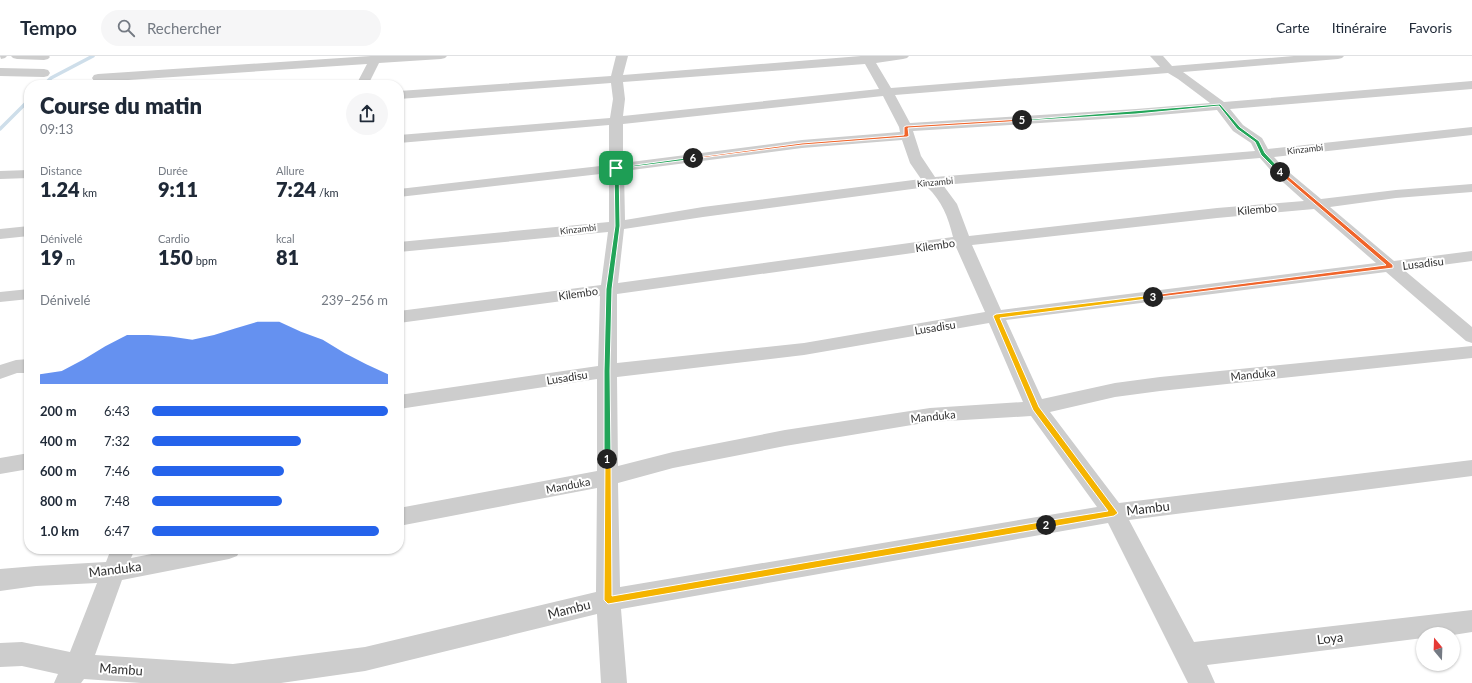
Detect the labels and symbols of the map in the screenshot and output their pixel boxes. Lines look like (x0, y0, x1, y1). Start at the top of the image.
pin: 5 (1012, 110, 1032, 130)
street label: Kinzambi (1286, 142, 1324, 156)
pin: 6 (683, 148, 703, 168)
pin (599, 151, 633, 185)
pin: 4 (1270, 162, 1290, 182)
street label: Kinzambi (916, 175, 954, 189)
street label: Kilembo (1237, 201, 1277, 217)
street label: Kinzambi (559, 222, 597, 236)
street label: Kilembo (914, 236, 956, 254)
street label: Lusadisu (1402, 254, 1444, 272)
street label: Kilembo (557, 284, 599, 302)
pin: 3 (1143, 287, 1163, 307)
street label: Lusadisu (914, 317, 956, 337)
street label: Manduka (1230, 365, 1276, 383)
street label: Lusadisu (546, 367, 588, 387)
street label: Manduka (910, 407, 956, 425)
pin: 1 (597, 449, 617, 469)
street label: Manduka (545, 474, 591, 496)
street label: Mambu (1125, 497, 1171, 519)
pin: 2 (1036, 515, 1056, 535)
street label: Manduka (88, 558, 142, 580)
street label: Mambu (546, 596, 592, 622)
north arrow (1416, 627, 1460, 671)
street label: Loya (1316, 628, 1344, 648)
street label: Mambu (99, 660, 143, 678)

